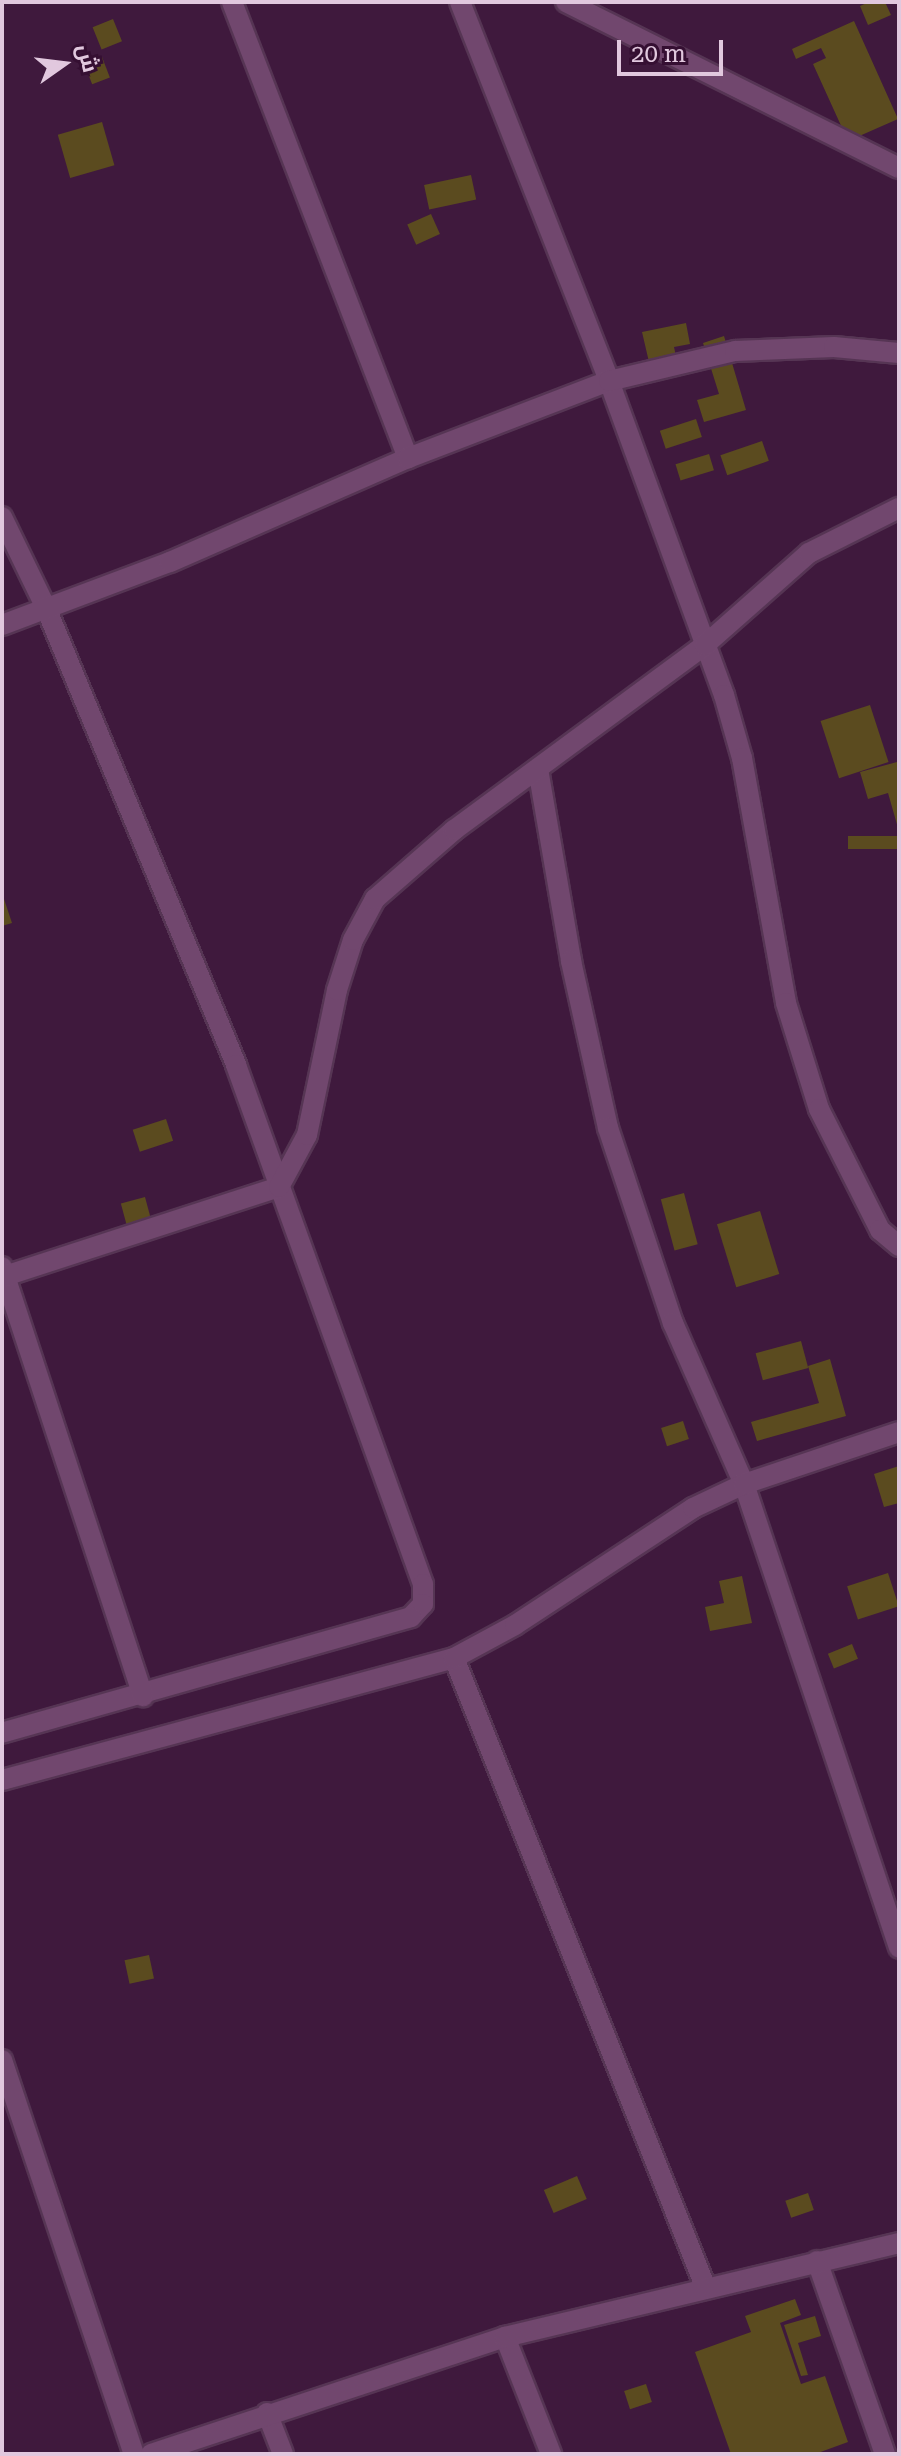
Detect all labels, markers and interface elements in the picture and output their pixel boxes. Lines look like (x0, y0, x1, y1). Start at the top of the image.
north arrow (24, 24, 104, 104)
scale bar (621, 24, 727, 74)
text: 20 m (631, 40, 686, 68)
text: ش (72, 41, 103, 75)

